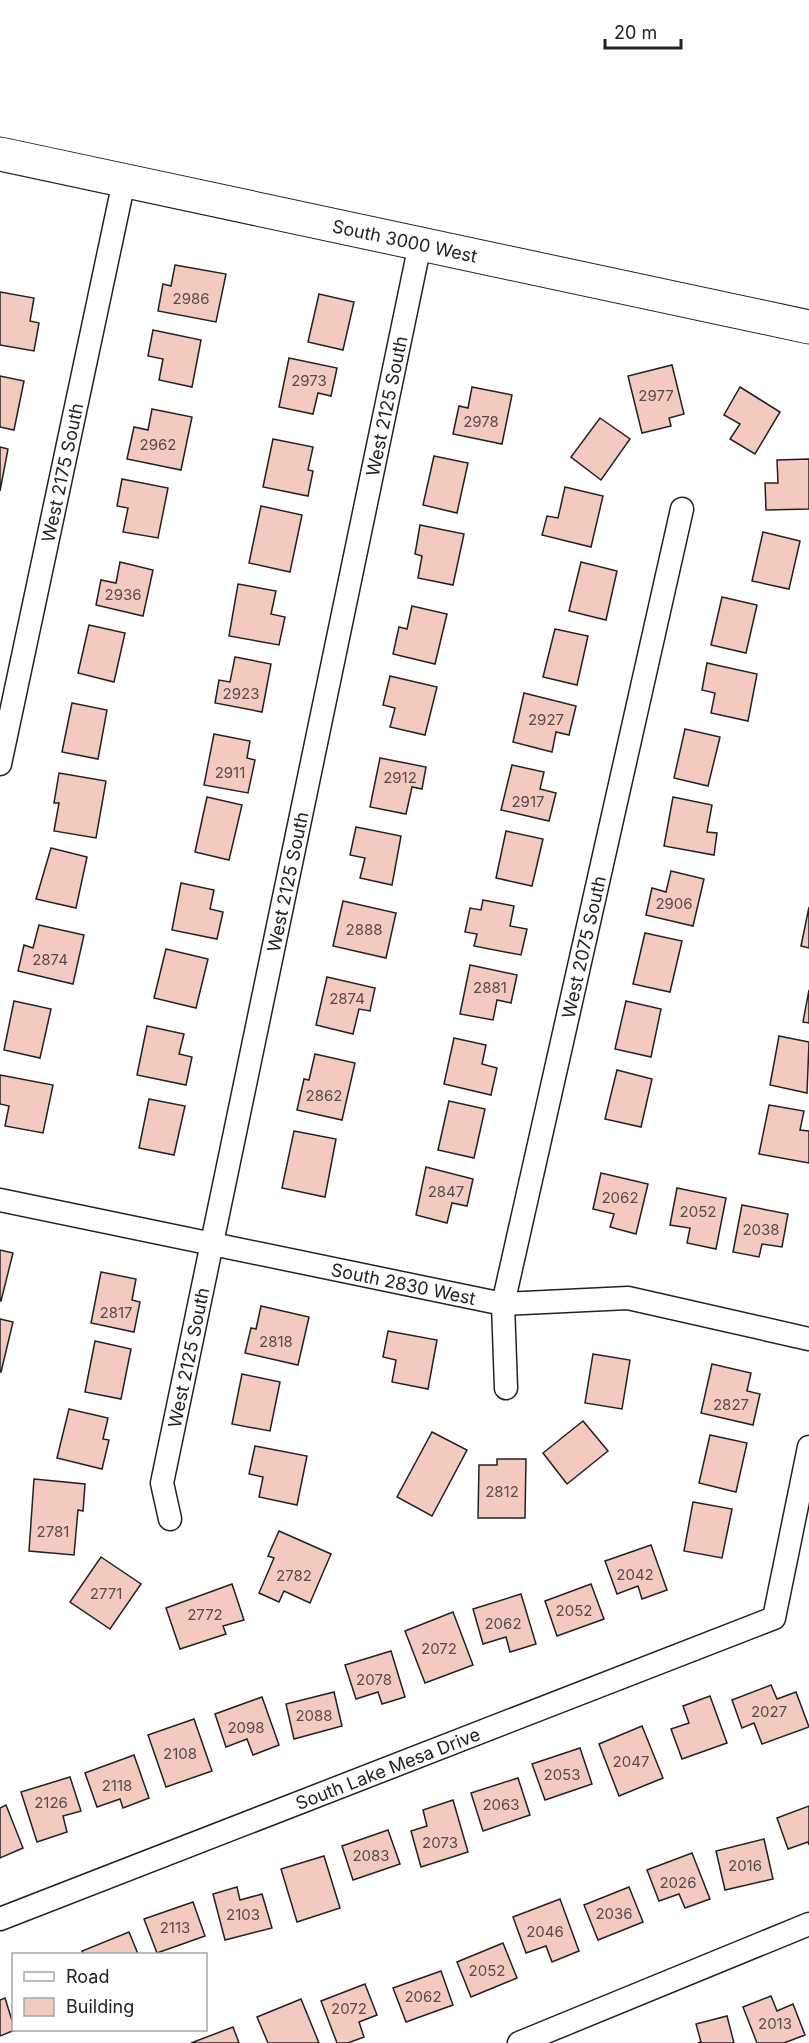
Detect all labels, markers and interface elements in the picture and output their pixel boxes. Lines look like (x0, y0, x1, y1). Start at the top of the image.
scale bar (605, 12, 682, 50)
text: 20 m (614, 22, 657, 43)
street label: South 3000 West (330, 215, 479, 266)
house number: 2986 (172, 289, 210, 308)
street label: West 2125 South (361, 334, 411, 478)
house number: 2973 (291, 371, 327, 390)
house number: 2977 (638, 386, 674, 405)
street label: West 2175 South (37, 401, 87, 544)
house number: 2978 (463, 412, 499, 431)
house number: 2962 (140, 435, 176, 454)
house number: 2936 (104, 585, 142, 604)
house number: 2923 (223, 684, 259, 703)
house number: 2927 (528, 710, 564, 729)
house number: 2911 (215, 763, 245, 782)
house number: 2912 (383, 768, 417, 787)
house number: 2917 (511, 792, 545, 811)
street label: West 2125 South (262, 810, 312, 954)
street label: West 2075 South (557, 874, 610, 1020)
house number: 2906 (655, 894, 693, 913)
house number: 2888 (346, 920, 383, 939)
house number: 2874 (32, 950, 68, 969)
house number: 2881 (473, 978, 507, 997)
house number: 2874 (329, 989, 365, 1008)
house number: 2862 (306, 1086, 342, 1105)
house number: 2847 (428, 1182, 464, 1201)
house number: 2062 (601, 1188, 639, 1207)
house number: 2052 (680, 1202, 716, 1221)
house number: 2038 (742, 1220, 780, 1239)
street label: South 2830 West (329, 1258, 478, 1309)
street label: West 2125 South (163, 1286, 213, 1430)
house number: 2817 (99, 1303, 133, 1322)
house number: 2818 (259, 1332, 293, 1351)
house number: 2827 (713, 1395, 749, 1414)
house number: 2812 (485, 1482, 519, 1501)
house number: 2781 (37, 1522, 69, 1541)
house number: 2042 (616, 1565, 654, 1584)
house number: 2782 (276, 1566, 312, 1585)
house number: 2771 (90, 1584, 122, 1603)
house number: 2052 (556, 1601, 592, 1620)
house number: 2772 (187, 1605, 223, 1624)
house number: 2062 (484, 1614, 522, 1633)
house number: 2072 (421, 1639, 457, 1658)
house number: 2078 (356, 1670, 392, 1689)
house number: 2027 (751, 1702, 787, 1721)
house number: 2088 (295, 1706, 333, 1725)
house number: 2098 (227, 1718, 265, 1737)
street label: South Lake Mesa Drive (293, 1723, 483, 1814)
house number: 2108 (163, 1744, 197, 1763)
house number: 2047 (613, 1752, 649, 1771)
house number: 2053 (544, 1765, 581, 1784)
house number: 2118 (102, 1776, 132, 1795)
house number: 2126 (34, 1793, 68, 1812)
house number: 2063 (482, 1795, 520, 1814)
house number: 2073 (422, 1833, 458, 1852)
house number: 2083 (352, 1846, 390, 1865)
house number: 2016 (728, 1856, 762, 1875)
house number: 2026 (659, 1873, 697, 1892)
house number: 2036 (595, 1904, 633, 1923)
house number: 2103 (226, 1905, 260, 1924)
house number: 2113 (160, 1918, 190, 1937)
house number: 2046 (526, 1922, 564, 1941)
legend (12, 1953, 207, 2031)
house number: 2052 (469, 1961, 505, 1980)
text: Road (66, 1966, 109, 1987)
house number: 2062 (404, 1987, 442, 2006)
text: Building (66, 1996, 134, 2017)
house number: 2072 (331, 1999, 367, 2018)
house number: 2013 (758, 2014, 792, 2033)

